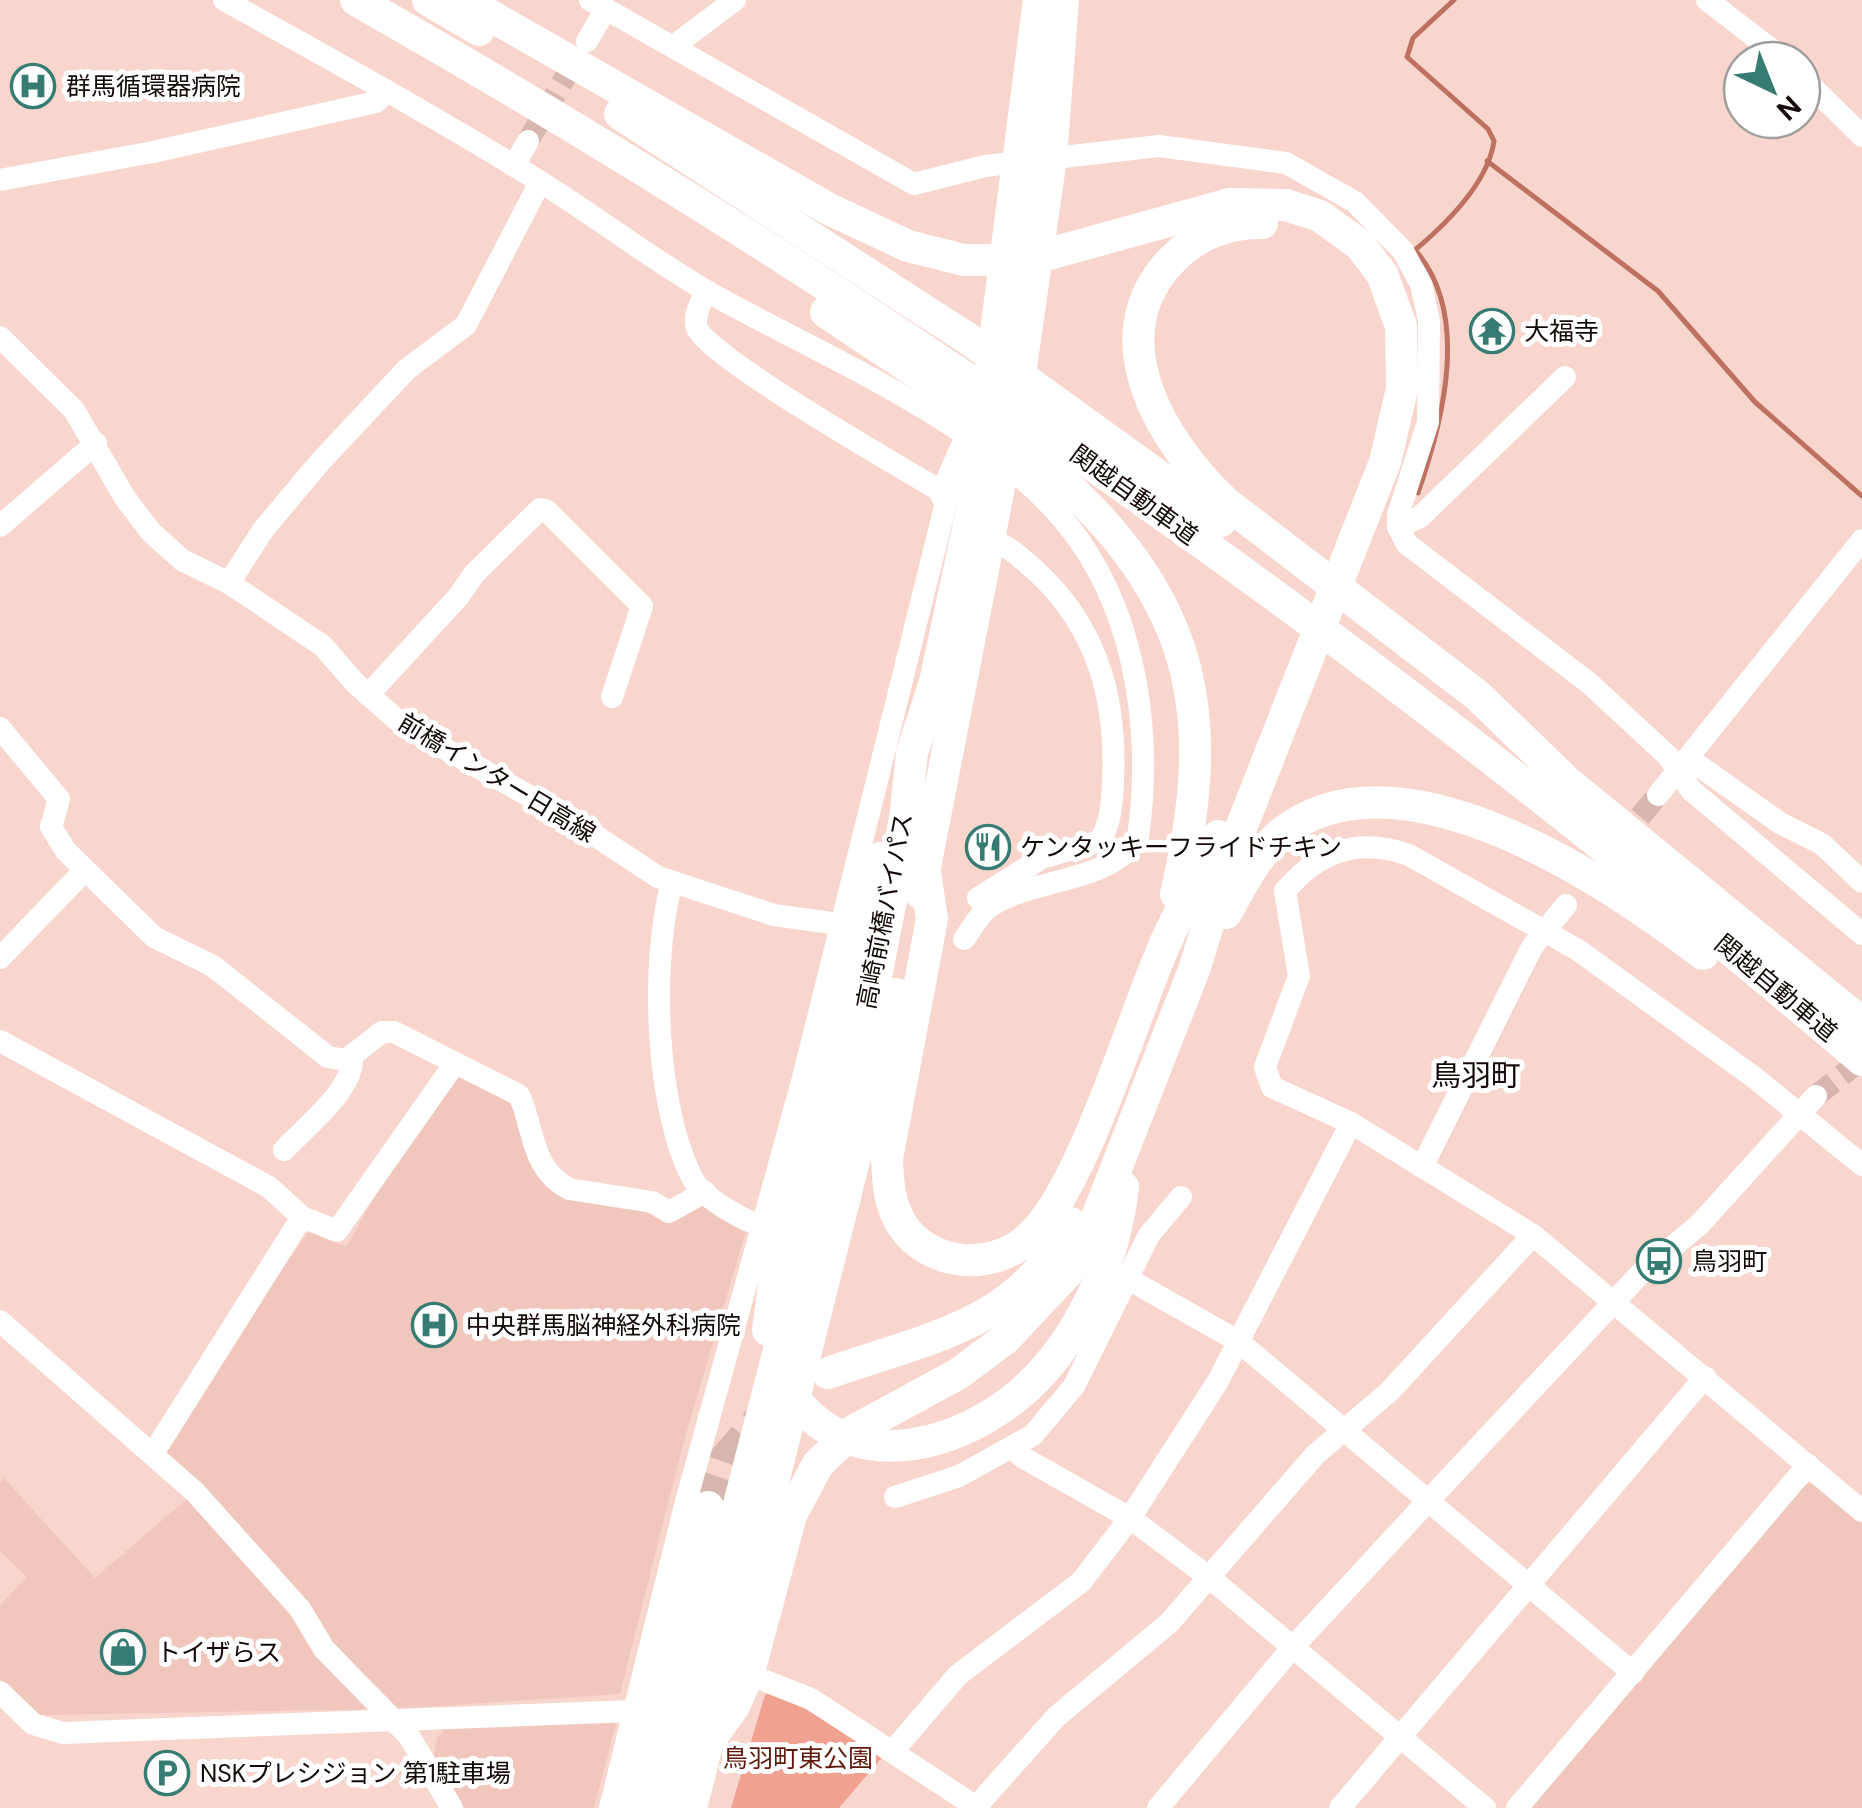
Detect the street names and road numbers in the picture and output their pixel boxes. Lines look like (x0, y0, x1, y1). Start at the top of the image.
street label: 関越自動車道 (1064, 438, 1204, 552)
street label: 前橋インター日高線 (392, 706, 602, 850)
street label: 高崎前橋バイパス (850, 810, 920, 1012)
street label: 関越自動車道 (1708, 927, 1844, 1049)

